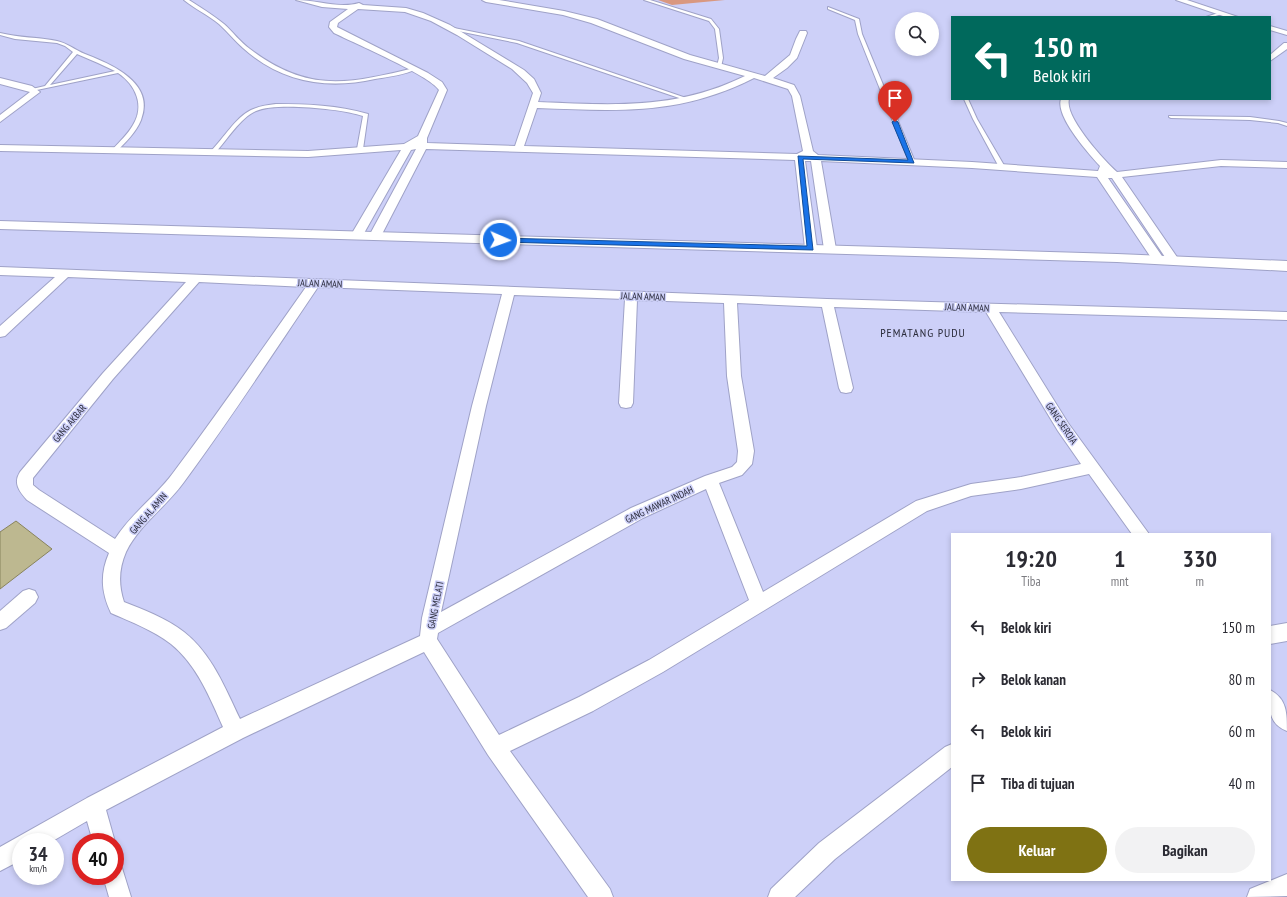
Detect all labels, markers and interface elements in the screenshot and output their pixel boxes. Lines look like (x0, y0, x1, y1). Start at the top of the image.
map controls (895, 12, 939, 56)
button: search (895, 12, 939, 56)
text: 150 m (1033, 28, 1097, 65)
icon: left (967, 32, 1019, 84)
text: Belok kiri (1033, 64, 1091, 87)
pin (878, 81, 912, 122)
icon: arrive (884, 87, 906, 109)
position arrow (479, 219, 521, 261)
street label: JALAN AMAN (297, 276, 342, 291)
street label: JALAN AMAN (620, 289, 665, 304)
street label: JALAN AMAN (944, 300, 989, 315)
district label: PEMATANG PUDU (880, 325, 966, 340)
street label: GANG SEROJA (1043, 400, 1080, 447)
street label: GANG AKBAR (50, 401, 89, 445)
street label: GANG MAWAR INDAH (623, 483, 695, 526)
street label: GANG AL AMIN (127, 490, 170, 537)
text: 19:20 (1005, 543, 1057, 574)
text: 1 (1114, 543, 1125, 574)
text: 330 (1183, 543, 1217, 574)
text: Tiba (1021, 573, 1041, 590)
text: mnt (1111, 573, 1129, 590)
text: m (1196, 573, 1204, 590)
street label: GANG MELATI (425, 580, 446, 630)
icon: left (967, 616, 989, 638)
text: Belok kiri (1001, 618, 1051, 637)
text: 150 m (1222, 618, 1255, 637)
icon: right (967, 668, 989, 690)
text: Belok kanan (1001, 670, 1066, 689)
text: 80 m (1229, 670, 1255, 689)
icon: left (967, 720, 989, 742)
text: Belok kiri (1001, 722, 1051, 741)
text: 60 m (1229, 722, 1255, 741)
icon: arrive (967, 772, 989, 794)
text: Tiba di tujuan (1001, 774, 1075, 793)
text: 40 m (1229, 774, 1255, 793)
button: Keluar (967, 827, 1107, 873)
button: Bagikan (1115, 827, 1255, 873)
speed limit sign: 40 (72, 833, 124, 885)
text: 34 (28, 841, 48, 867)
text: km/h (29, 862, 47, 875)

